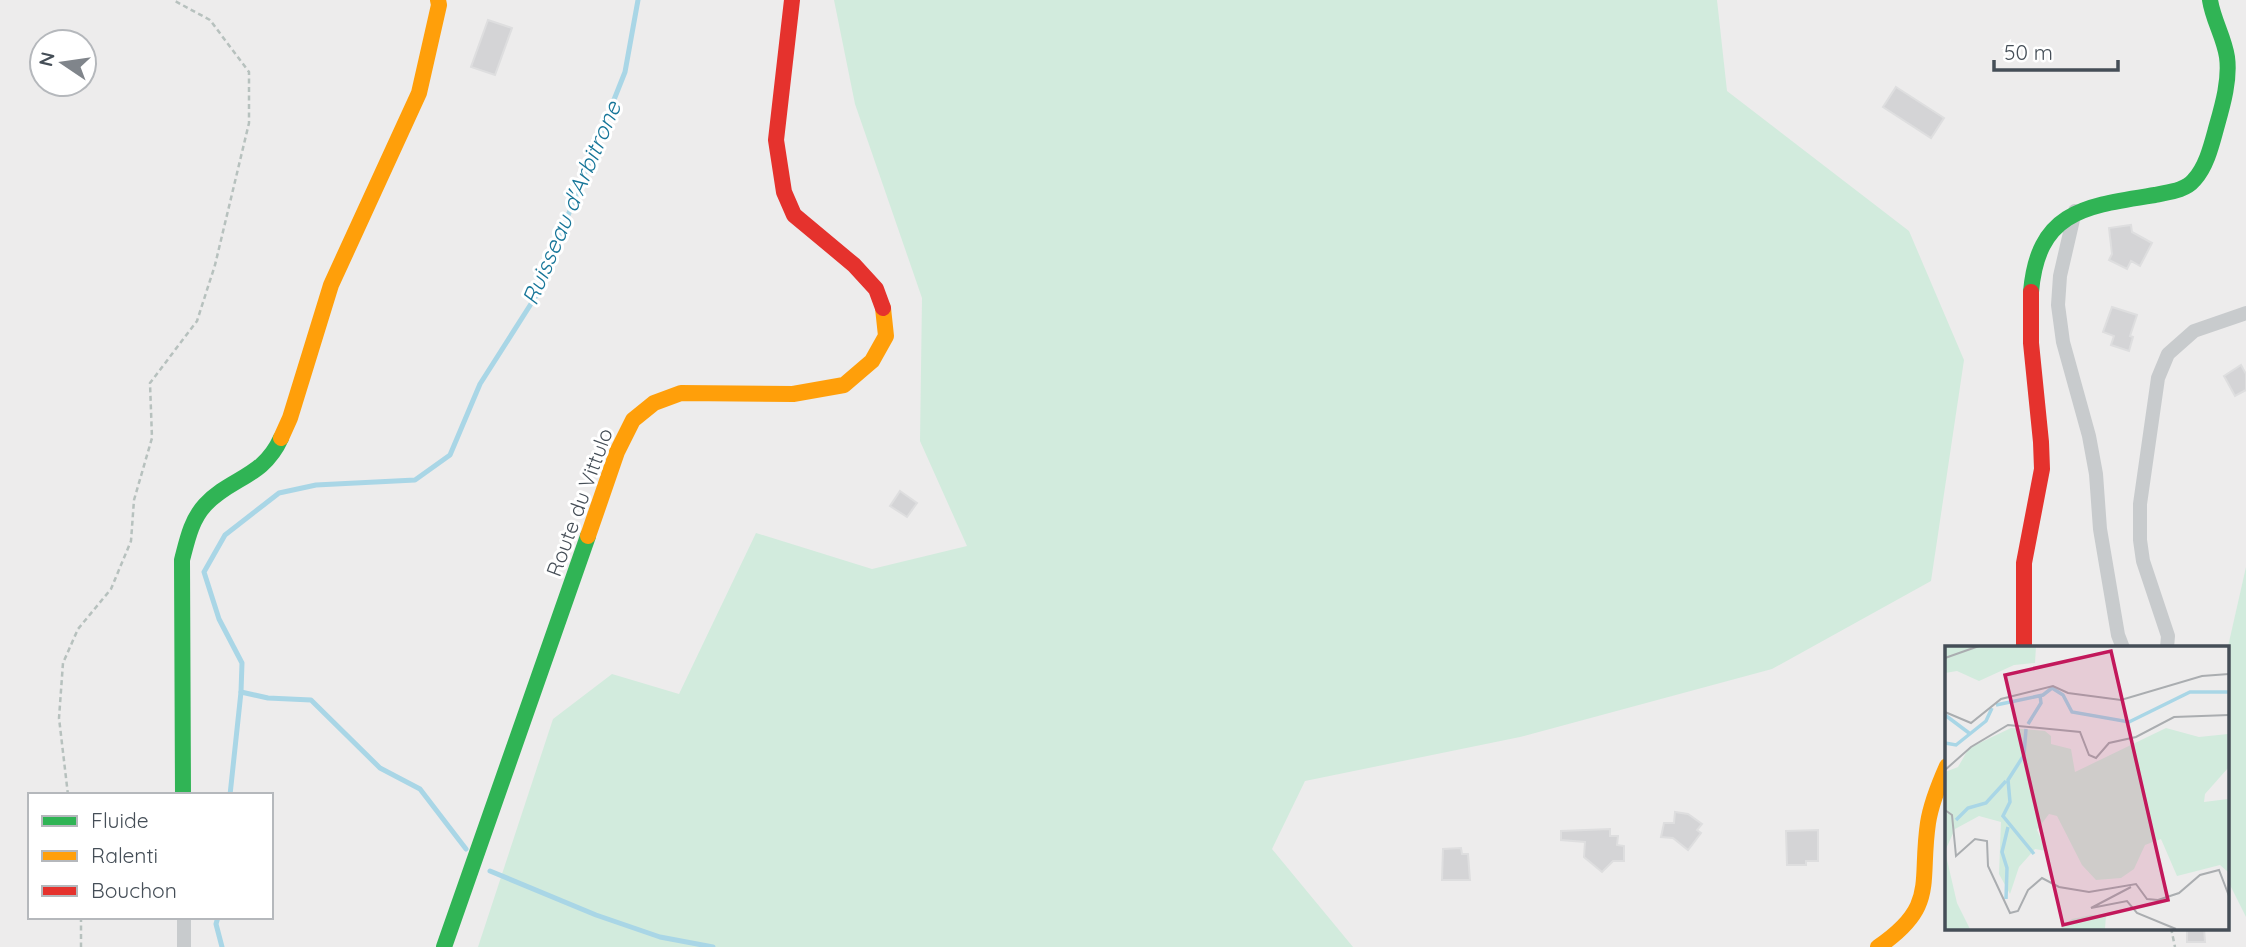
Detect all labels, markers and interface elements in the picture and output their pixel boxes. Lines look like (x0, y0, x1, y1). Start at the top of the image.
north arrow (28, 28, 98, 98)
scale bar (1994, 28, 2118, 72)
text: 50 m (2004, 39, 2053, 65)
text: N (33, 50, 60, 69)
water label: Ruisseau d'Arbitrone (515, 96, 627, 309)
street label: Route du Vittulo (540, 424, 618, 580)
inset map (1945, 646, 2228, 930)
legend (28, 793, 273, 919)
text: Fluide (91, 807, 149, 833)
text: Ralenti (91, 842, 158, 868)
text: Bouchon (91, 877, 177, 903)

